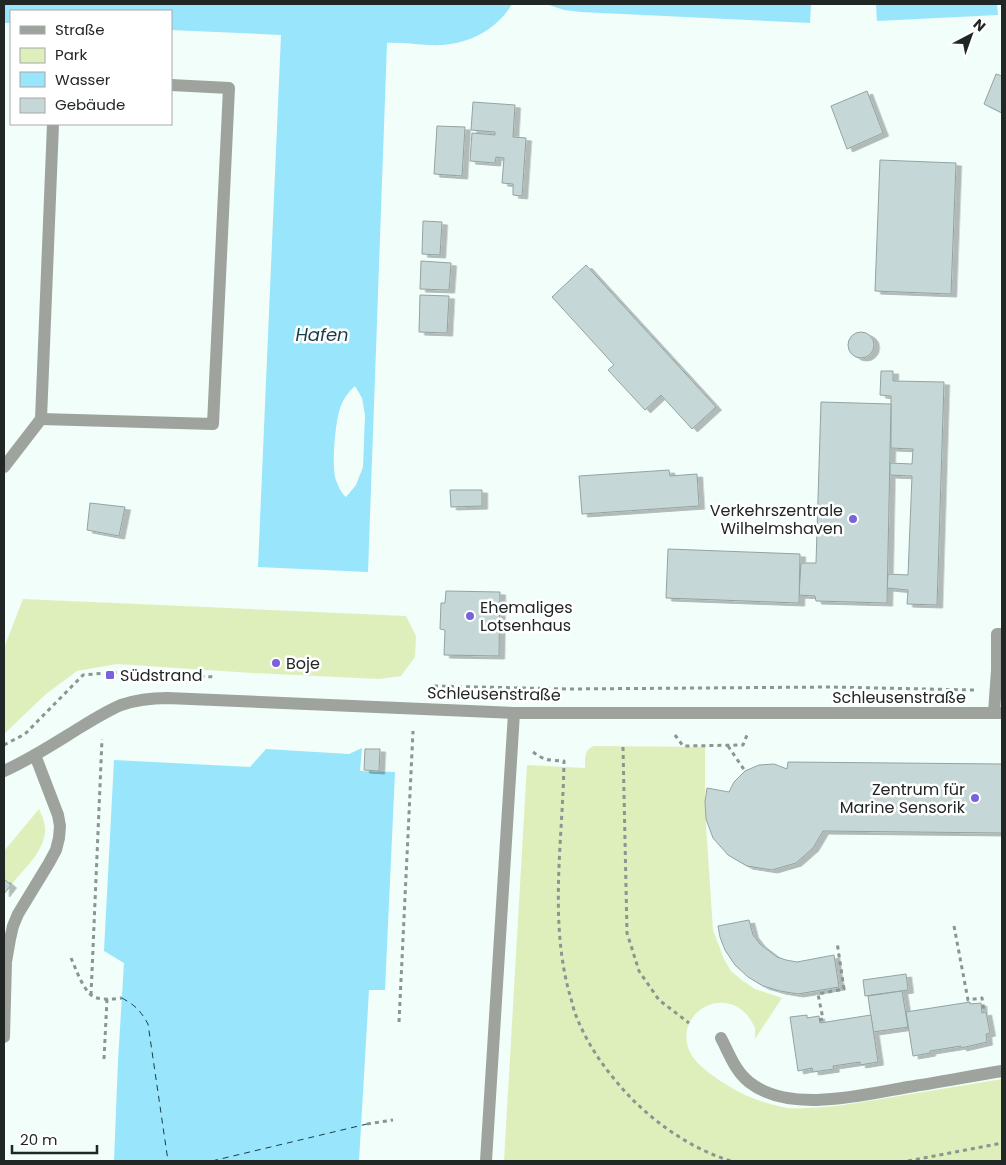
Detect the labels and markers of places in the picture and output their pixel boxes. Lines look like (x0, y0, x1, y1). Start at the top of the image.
place label: Verkehrszentrale Wilhelmshaven (710, 499, 843, 540)
marker: Verkehrszentrale Wilhelmshaven (847, 513, 859, 525)
place label: Ehemaliges Lotsenhaus (480, 596, 573, 637)
marker: Ehemaliges Lotsenhaus (464, 610, 476, 622)
place label: Boje (286, 652, 320, 675)
marker: Boje (270, 657, 282, 669)
place label: Südstrand (120, 664, 202, 687)
marker: Südstrand (104, 669, 116, 681)
place label: Zentrum für Marine Sensorik (840, 778, 966, 819)
marker: Zentrum für Marine Sensorik (969, 792, 981, 804)

